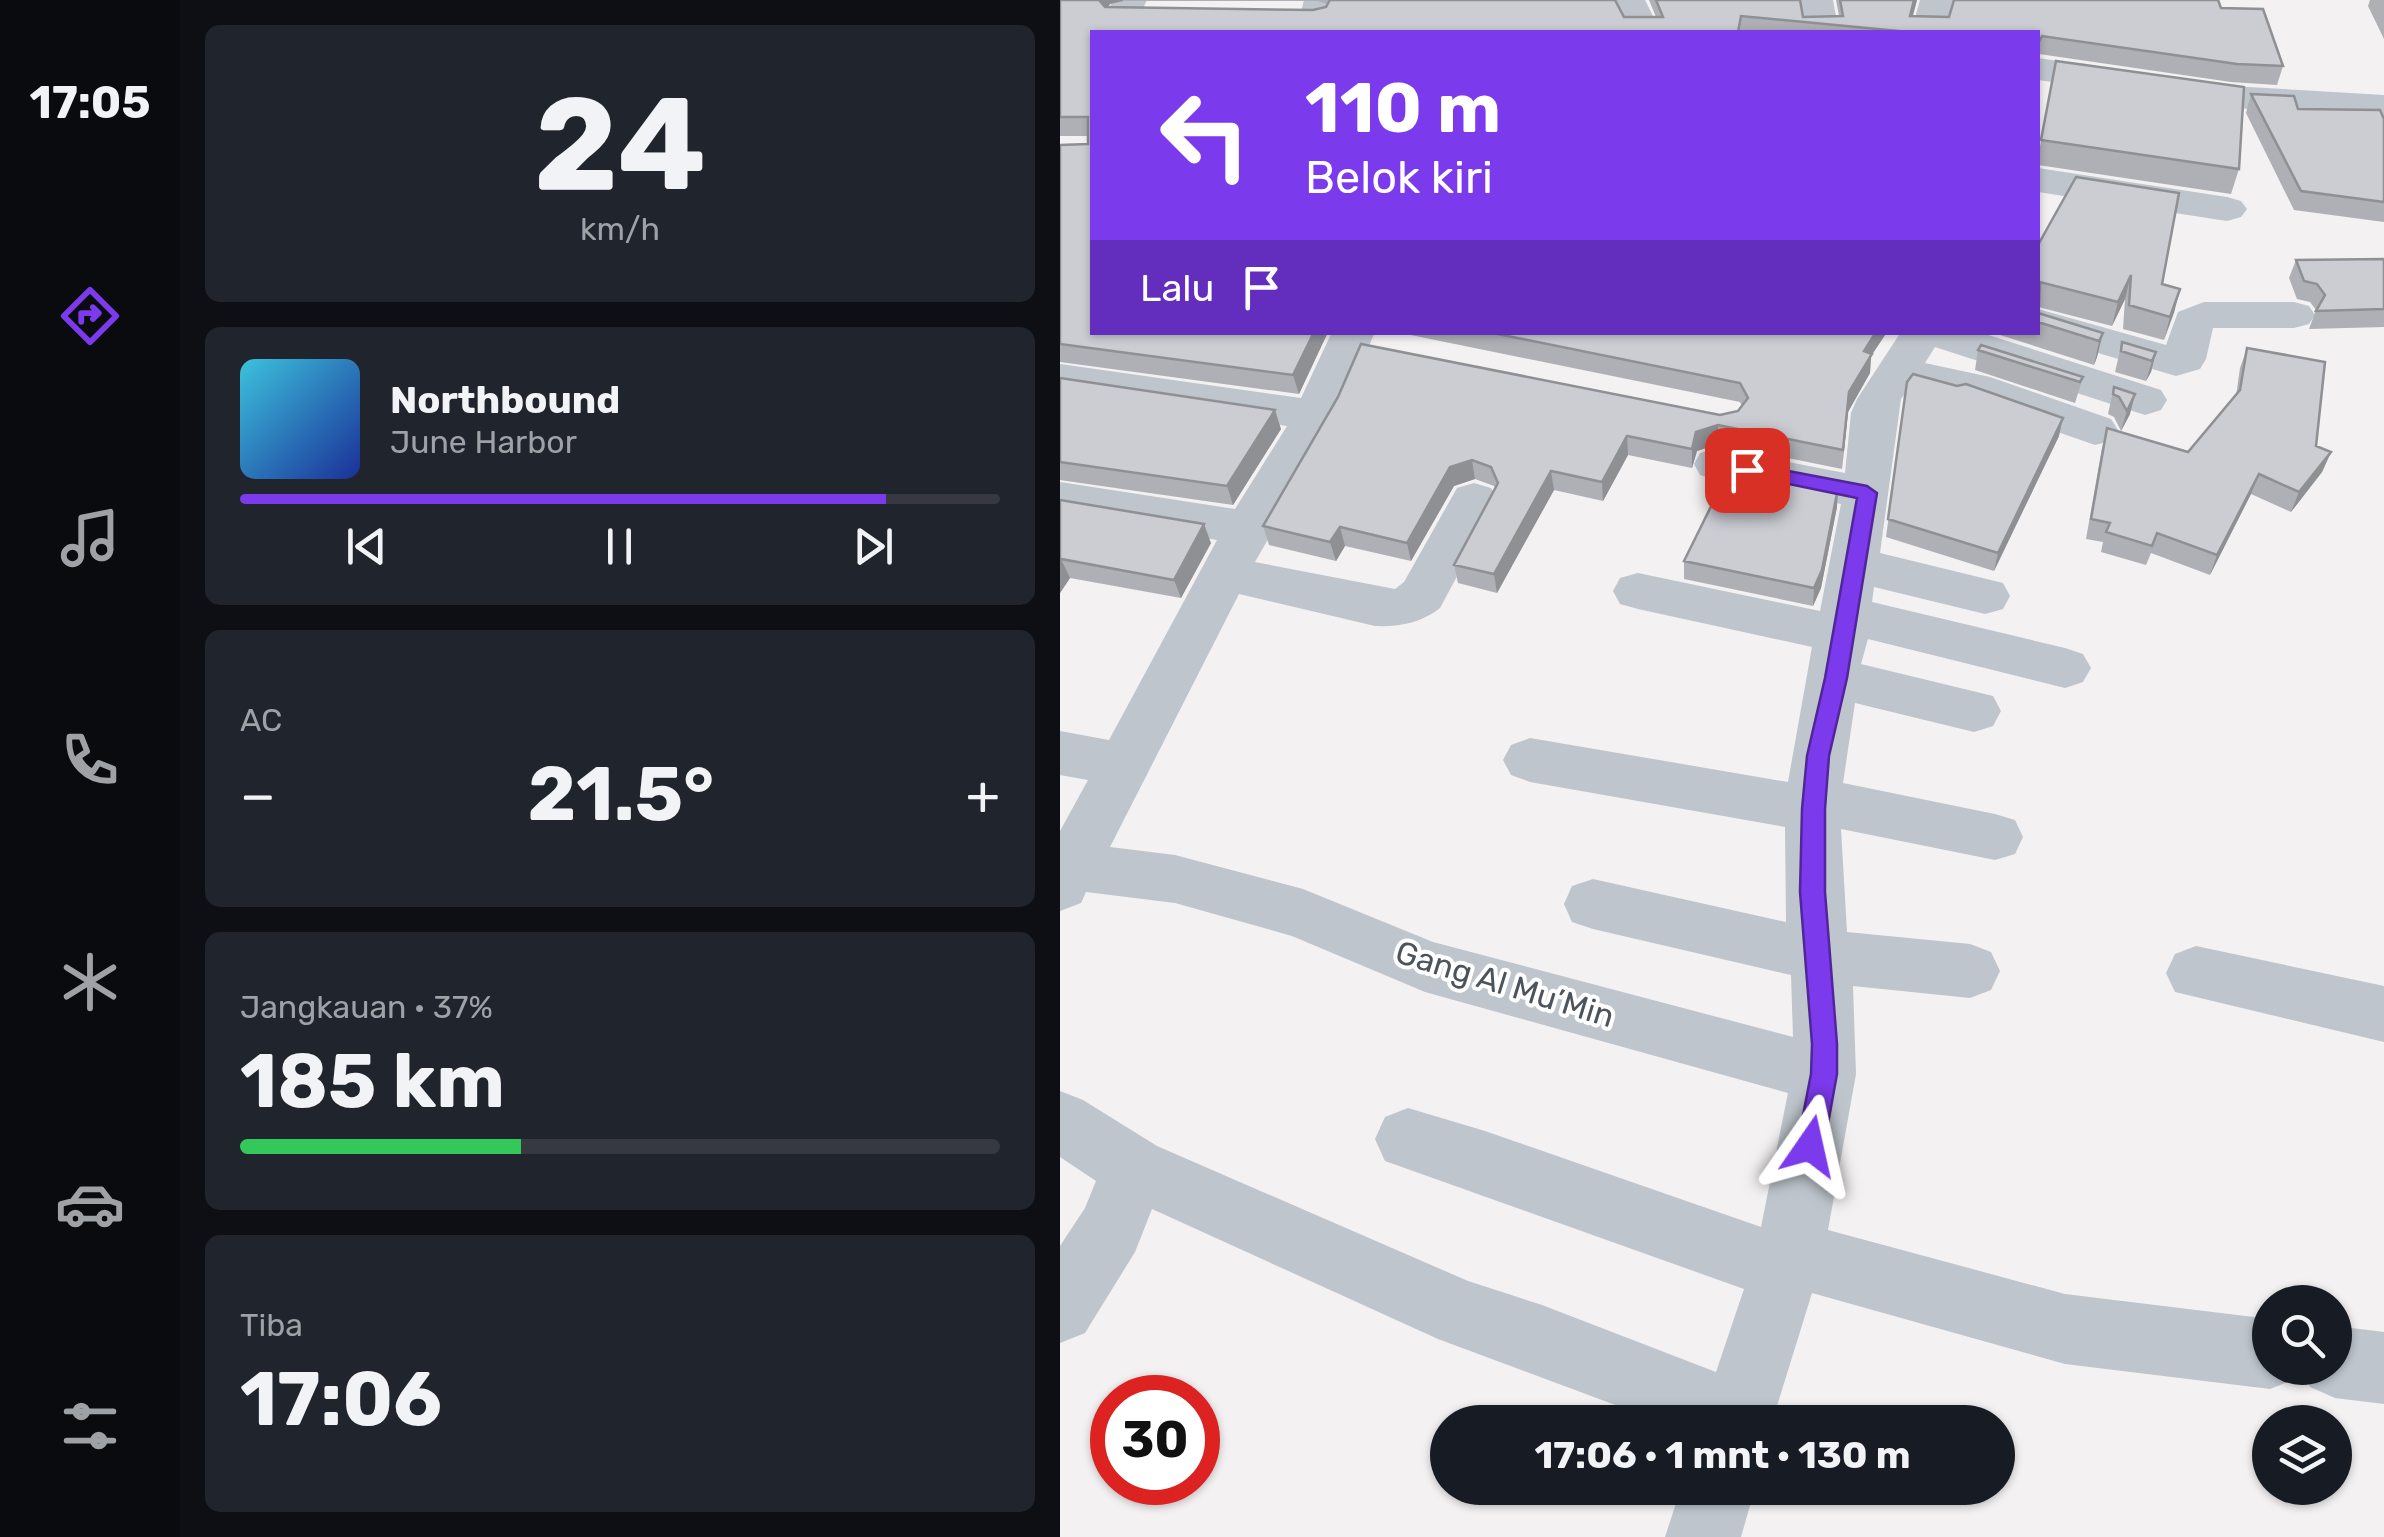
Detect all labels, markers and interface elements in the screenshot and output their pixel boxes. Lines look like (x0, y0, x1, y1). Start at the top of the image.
text: 24 (534, 67, 706, 222)
text: 110 m (1305, 67, 1501, 150)
icon: left (1140, 70, 1270, 200)
text: 17:05 (30, 76, 150, 129)
text: Belok kiri (1305, 151, 1493, 204)
text: km/h (580, 210, 660, 248)
icon: arrive (1234, 260, 1289, 315)
text: Lalu (1140, 265, 1214, 311)
icon: directions (55, 281, 125, 351)
text: Northbound (390, 377, 620, 423)
text: June Harbor (390, 423, 577, 461)
pin (1705, 428, 1790, 513)
icon: arrive (1720, 443, 1775, 498)
icon: music (55, 503, 125, 573)
icon: previous (339, 519, 394, 574)
icon: pause (592, 519, 647, 574)
icon: next (846, 519, 901, 574)
text: AC (240, 701, 282, 739)
icon: phone (55, 725, 125, 795)
text: 21.5° (527, 750, 714, 839)
text: − (240, 763, 276, 828)
text: + (966, 763, 1000, 828)
street label: Gang Al Mu’Min (1391, 933, 1619, 1035)
icon: climate (55, 947, 125, 1017)
text: Jangkauan · 37% (240, 988, 493, 1026)
text: 185 km (240, 1037, 505, 1126)
position arrow (1758, 1094, 1862, 1198)
icon: car (55, 1169, 125, 1239)
map controls (2252, 1285, 2352, 1505)
button: search (2252, 1285, 2352, 1385)
text: Tiba (240, 1306, 303, 1344)
text: 17:06 (240, 1355, 442, 1444)
speed limit sign: 30 (1090, 1375, 1220, 1505)
icon: filters (55, 1391, 125, 1461)
button: layers (2252, 1405, 2352, 1505)
text: 17:06 · 1 mnt · 130 m (1534, 1432, 1911, 1478)

